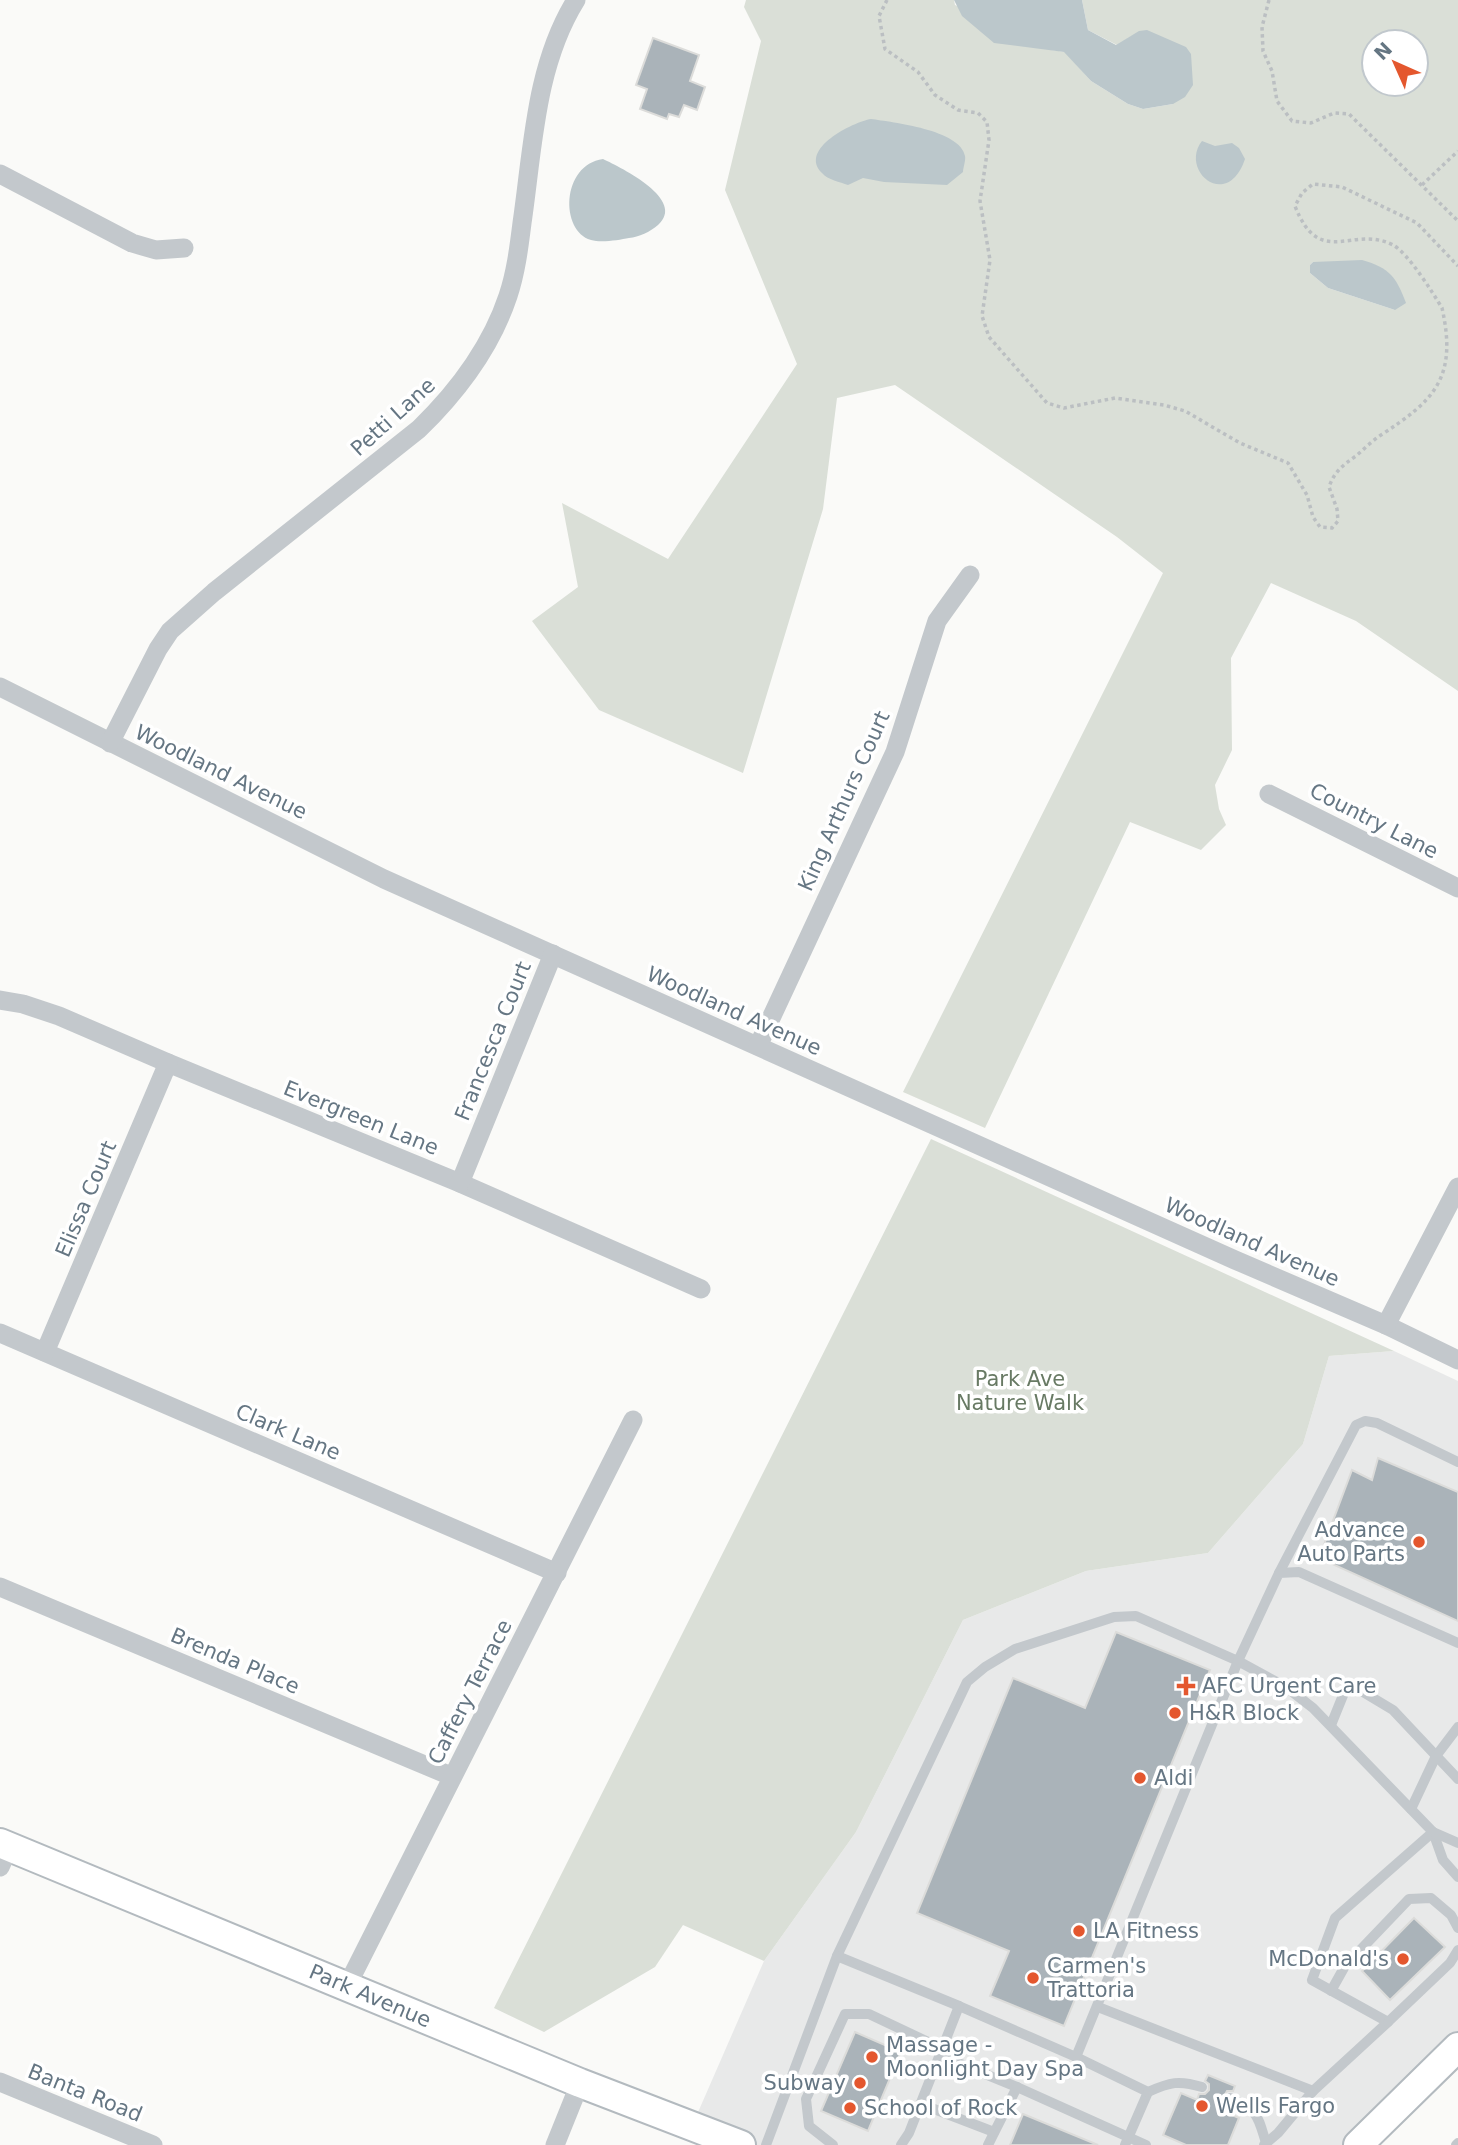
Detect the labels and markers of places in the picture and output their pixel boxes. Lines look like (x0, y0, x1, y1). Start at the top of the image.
place label: Advance Auto Parts (1297, 1518, 1405, 1566)
marker: Advance Auto Parts (1411, 1534, 1427, 1550)
place label: AFC Urgent Care (1202, 1674, 1377, 1698)
marker: AFC Urgent Care (1176, 1676, 1196, 1696)
place label: H&R Block (1189, 1701, 1300, 1725)
marker: H&R Block (1167, 1705, 1183, 1721)
place label: Aldi (1154, 1766, 1193, 1790)
marker: Aldi (1132, 1770, 1148, 1786)
place label: LA Fitness (1093, 1919, 1199, 1943)
marker: LA Fitness (1071, 1923, 1087, 1939)
place label: McDonald's (1268, 1947, 1389, 1971)
marker: McDonald's (1395, 1951, 1411, 1967)
place label: Carmen's Trattoria (1046, 1954, 1146, 2002)
marker: Carmen's Trattoria (1025, 1970, 1041, 1986)
place label: Massage - Moonlight Day Spa (886, 2033, 1084, 2081)
marker: Massage - Moonlight Day Spa (864, 2049, 880, 2065)
place label: Subway (764, 2071, 846, 2095)
marker: Subway (852, 2075, 868, 2091)
place label: Wells Fargo (1216, 2094, 1335, 2118)
place label: School of Rock (864, 2096, 1018, 2120)
marker: Wells Fargo (1194, 2098, 1210, 2114)
marker: School of Rock (842, 2100, 858, 2116)

